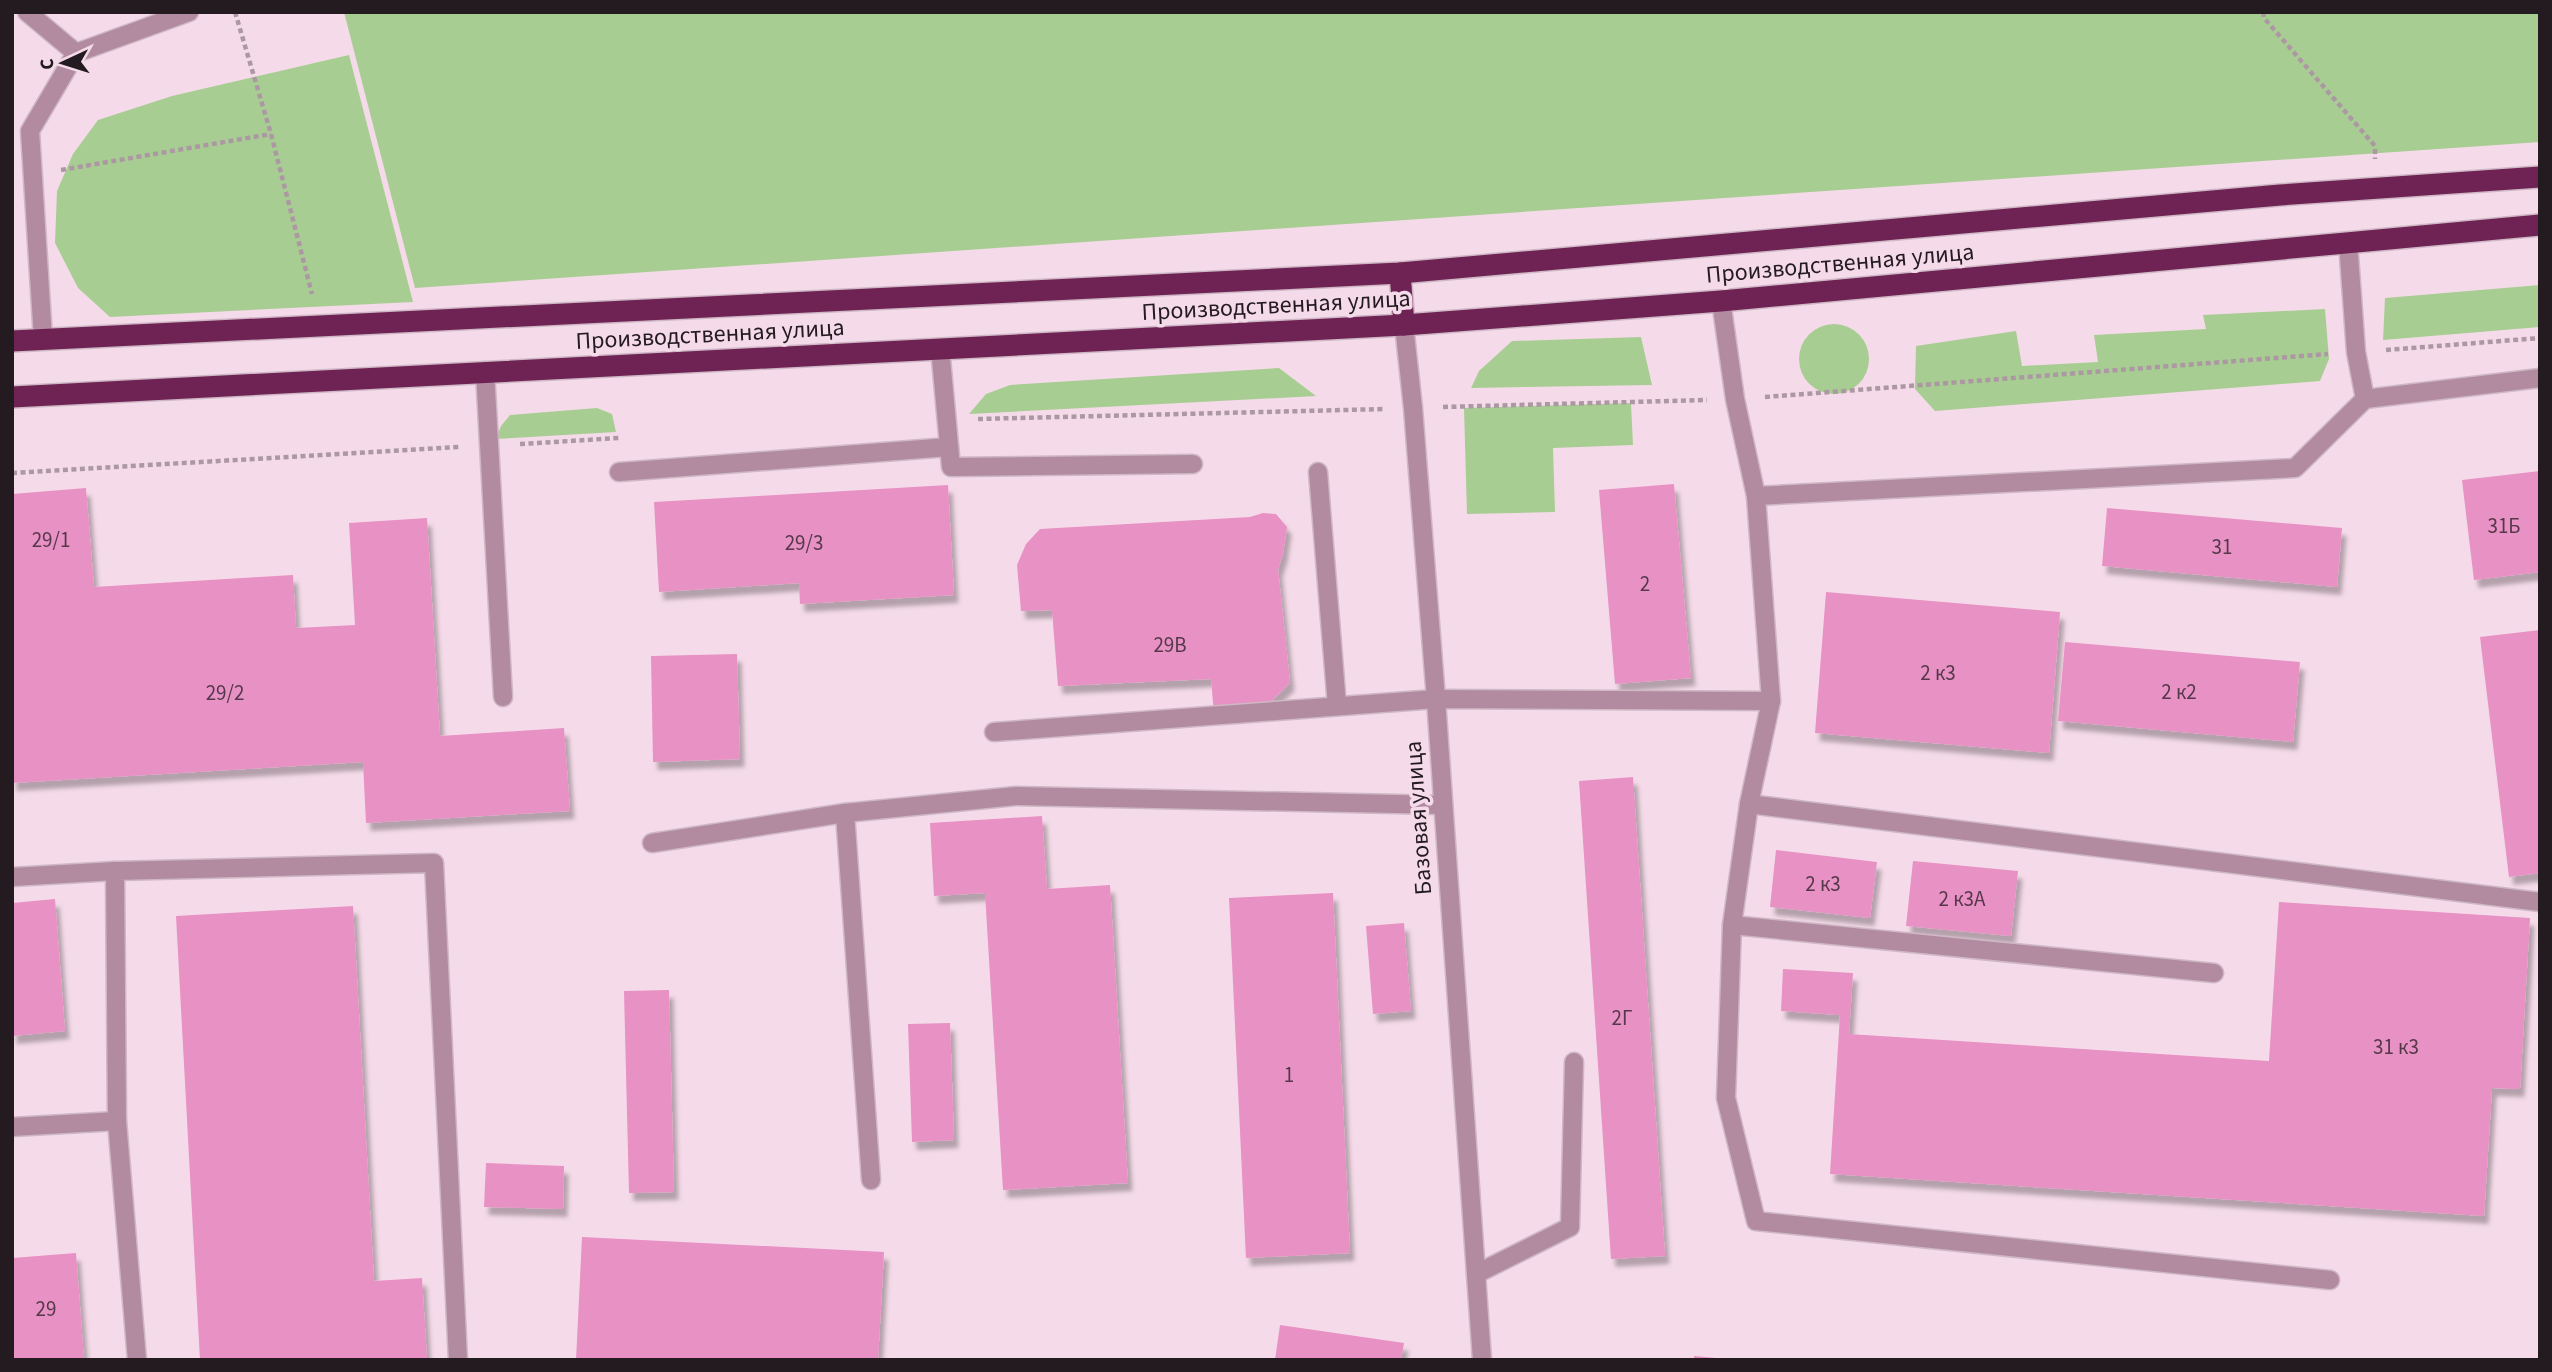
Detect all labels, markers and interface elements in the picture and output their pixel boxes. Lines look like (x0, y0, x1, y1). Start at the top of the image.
north arrow (28, 28, 98, 98)
text: С (34, 58, 61, 71)
street label: Производственная улица (1704, 234, 1976, 293)
street label: Производственная улица (1141, 281, 1411, 330)
street label: Производственная улица (575, 310, 845, 359)
house number: 31Б (2487, 511, 2521, 541)
house number: 29/1 (32, 525, 70, 555)
house number: 29/3 (785, 528, 823, 558)
house number: 31 (2212, 532, 2232, 562)
house number: 2 (1640, 569, 1650, 599)
house number: 29В (1153, 630, 1187, 660)
house number: 2 к3 (1920, 658, 1956, 688)
house number: 2 к2 (2161, 677, 2197, 707)
house number: 29/2 (206, 678, 244, 708)
street label: Базовая улица (1396, 740, 1441, 896)
house number: 2 к3 (1805, 869, 1841, 899)
house number: 2 к3А (1939, 884, 1986, 914)
house number: 2Г (1612, 1003, 1632, 1033)
house number: 31 к3 (2373, 1032, 2419, 1062)
house number: 1 (1284, 1060, 1294, 1090)
house number: 29 (36, 1294, 56, 1324)

